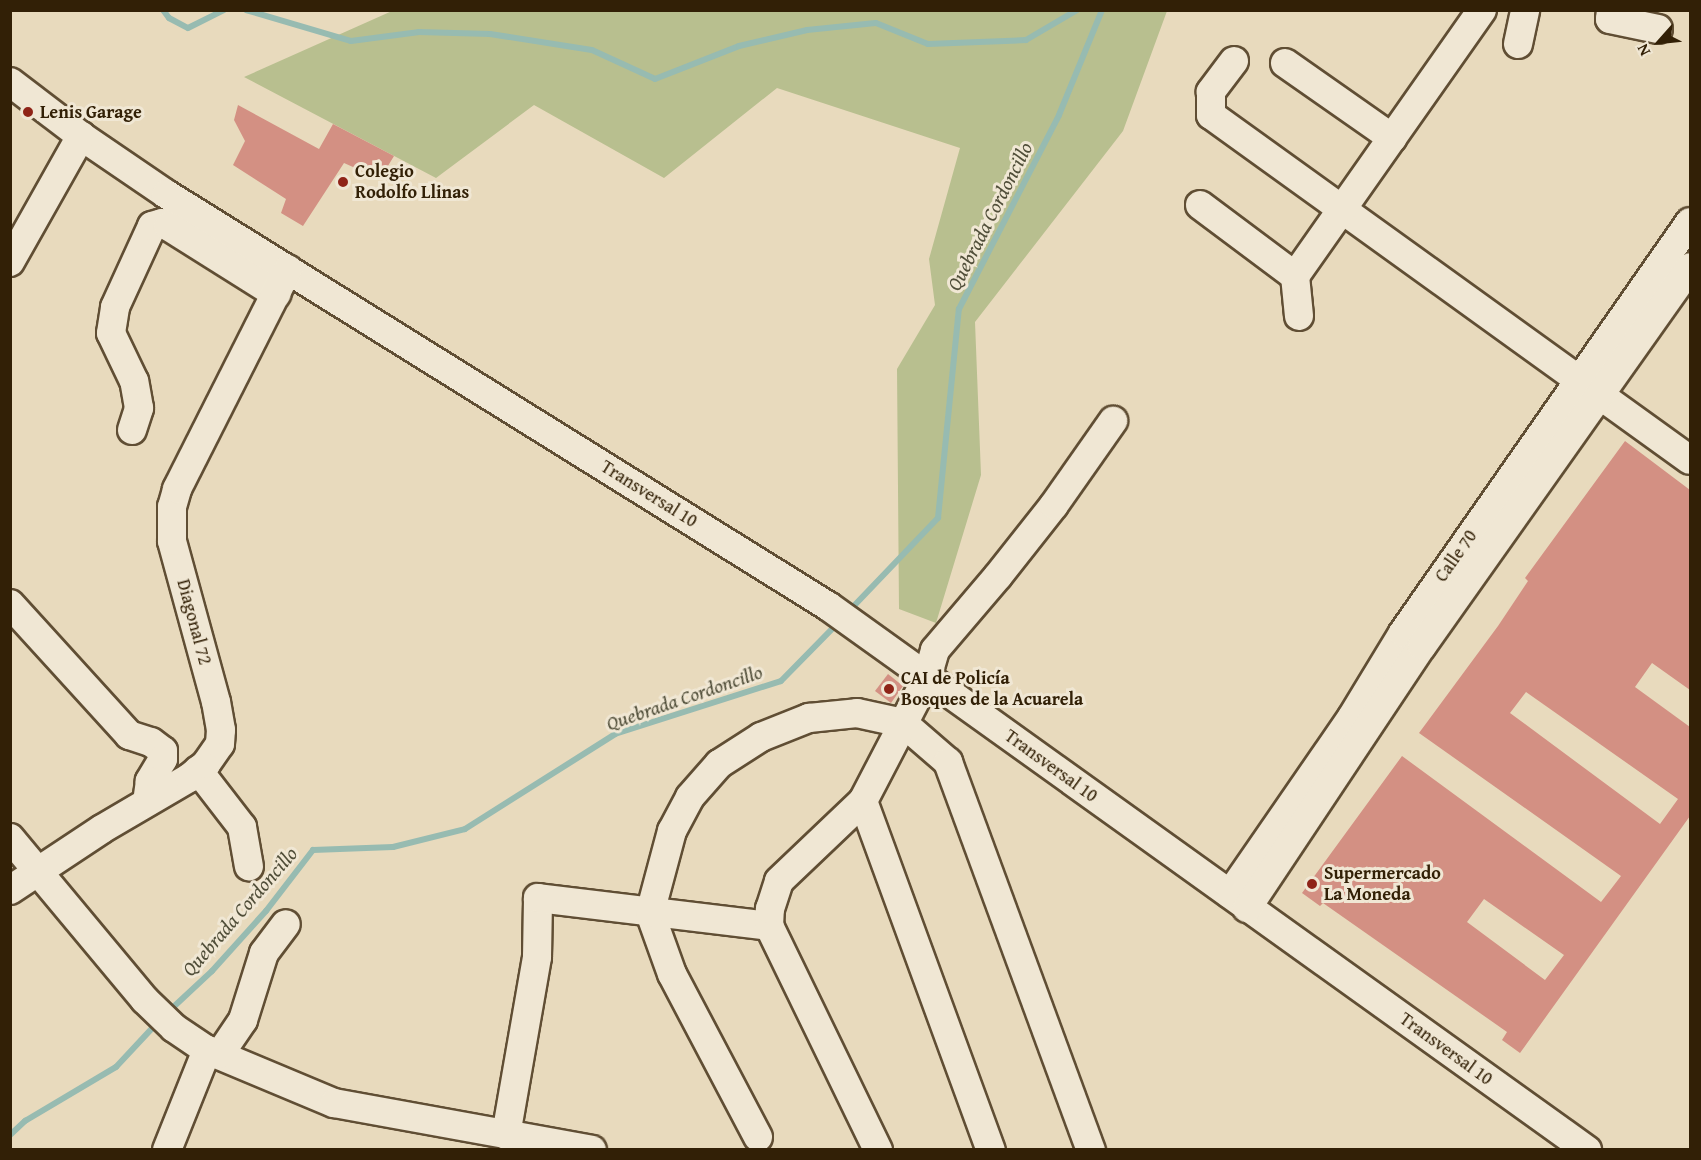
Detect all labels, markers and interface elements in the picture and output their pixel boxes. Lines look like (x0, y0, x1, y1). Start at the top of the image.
north arrow (1629, 12, 1689, 72)
text: N (1630, 40, 1656, 60)
place label: Lenis Garage (40, 101, 142, 123)
marker: Lenis Garage (21, 105, 35, 119)
water label: Quebrada Cordoncillo (941, 138, 1037, 294)
place label: Colegio Rodolfo Llinas (355, 161, 469, 204)
marker: Colegio Rodolfo Llinas (336, 175, 350, 189)
street label: Transversal 10 (597, 456, 701, 532)
street label: Calle 70 (1430, 526, 1482, 586)
street label: Diagonal 72 (172, 577, 216, 667)
water label: Quebrada Cordoncillo (603, 659, 765, 735)
place label: CAI de Policía Bosques de la Acuarela (901, 668, 1083, 710)
marker: CAI de Policía Bosques de la Acuarela (882, 682, 896, 696)
street label: Transversal 10 (1000, 725, 1102, 807)
water label: Quebrada Cordoncillo (176, 841, 302, 981)
place label: Supermercado La Moneda (1324, 863, 1441, 906)
marker: Supermercado La Moneda (1305, 877, 1319, 891)
street label: Transversal 10 (1395, 1008, 1497, 1090)

